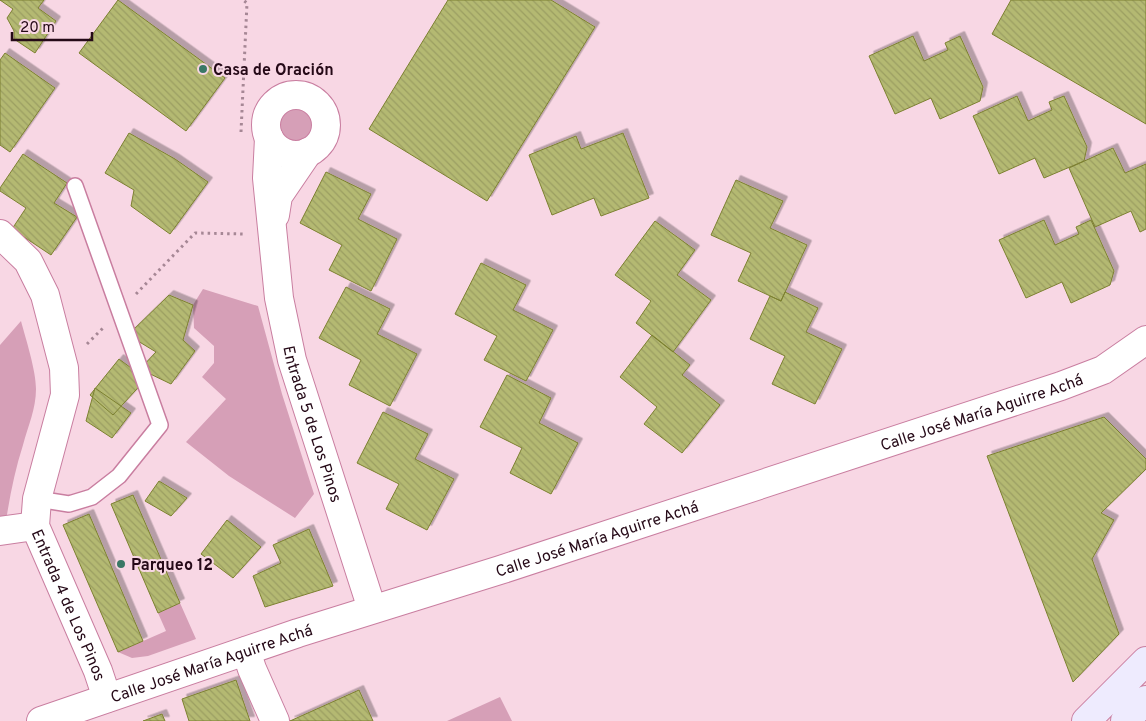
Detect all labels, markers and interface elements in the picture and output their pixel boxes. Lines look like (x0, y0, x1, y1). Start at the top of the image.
scale bar (12, 10, 92, 42)
text: 20 m (20, 19, 55, 38)
place label: Casa de Oración (213, 61, 334, 81)
marker: Casa de Oración (197, 63, 209, 75)
street label: Entrada 5 de Los Pinos (277, 344, 345, 505)
street label: Calle José María Aguirre Achá (878, 370, 1086, 457)
street label: Calle José María Aguirre Achá (493, 498, 701, 583)
street label: Entrada 4 de Los Pinos (26, 527, 109, 684)
place label: Parqueo 12 (131, 556, 213, 576)
marker: Parqueo 12 (115, 558, 127, 570)
street label: Calle José María Aguirre Achá (108, 621, 315, 708)

